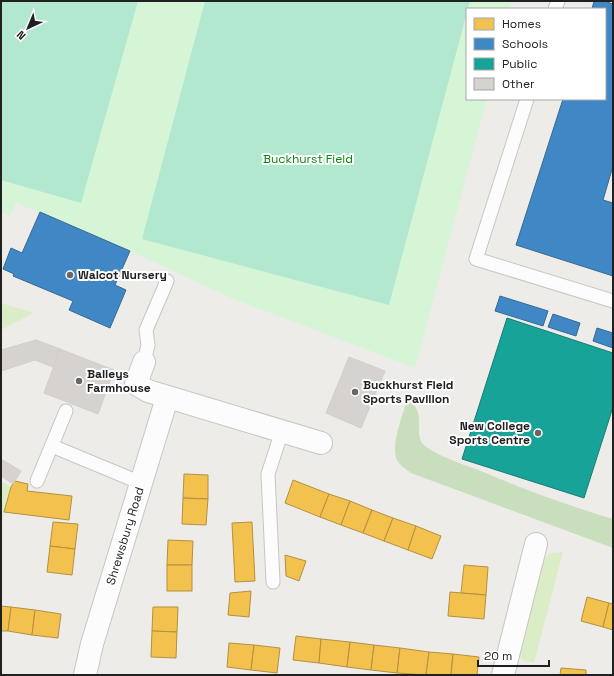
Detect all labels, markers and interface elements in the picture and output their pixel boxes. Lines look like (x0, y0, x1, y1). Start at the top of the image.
north arrow (8, 8, 48, 48)
legend (466, 8, 606, 100)
text: Homes (502, 16, 541, 32)
text: N (14, 28, 29, 43)
text: Schools (502, 36, 548, 52)
text: Public (502, 56, 537, 72)
text: Other (502, 76, 535, 92)
park label: Buckhurst Field (263, 151, 353, 167)
place label: Walcot Nursery (78, 267, 167, 283)
marker: Walcot Nursery (65, 270, 75, 280)
place label: Baileys Farmhouse (87, 366, 151, 396)
marker: Baileys Farmhouse (74, 376, 84, 386)
place label: Buckhurst Field Sports Pavilion (363, 377, 454, 407)
marker: Buckhurst Field Sports Pavilion (350, 387, 360, 397)
place label: New College Sports Centre (449, 418, 530, 448)
marker: New College Sports Centre (533, 428, 543, 438)
street label: Shrewsbury Road (103, 485, 147, 587)
scale bar (478, 642, 549, 668)
text: 20 m (484, 648, 512, 664)

